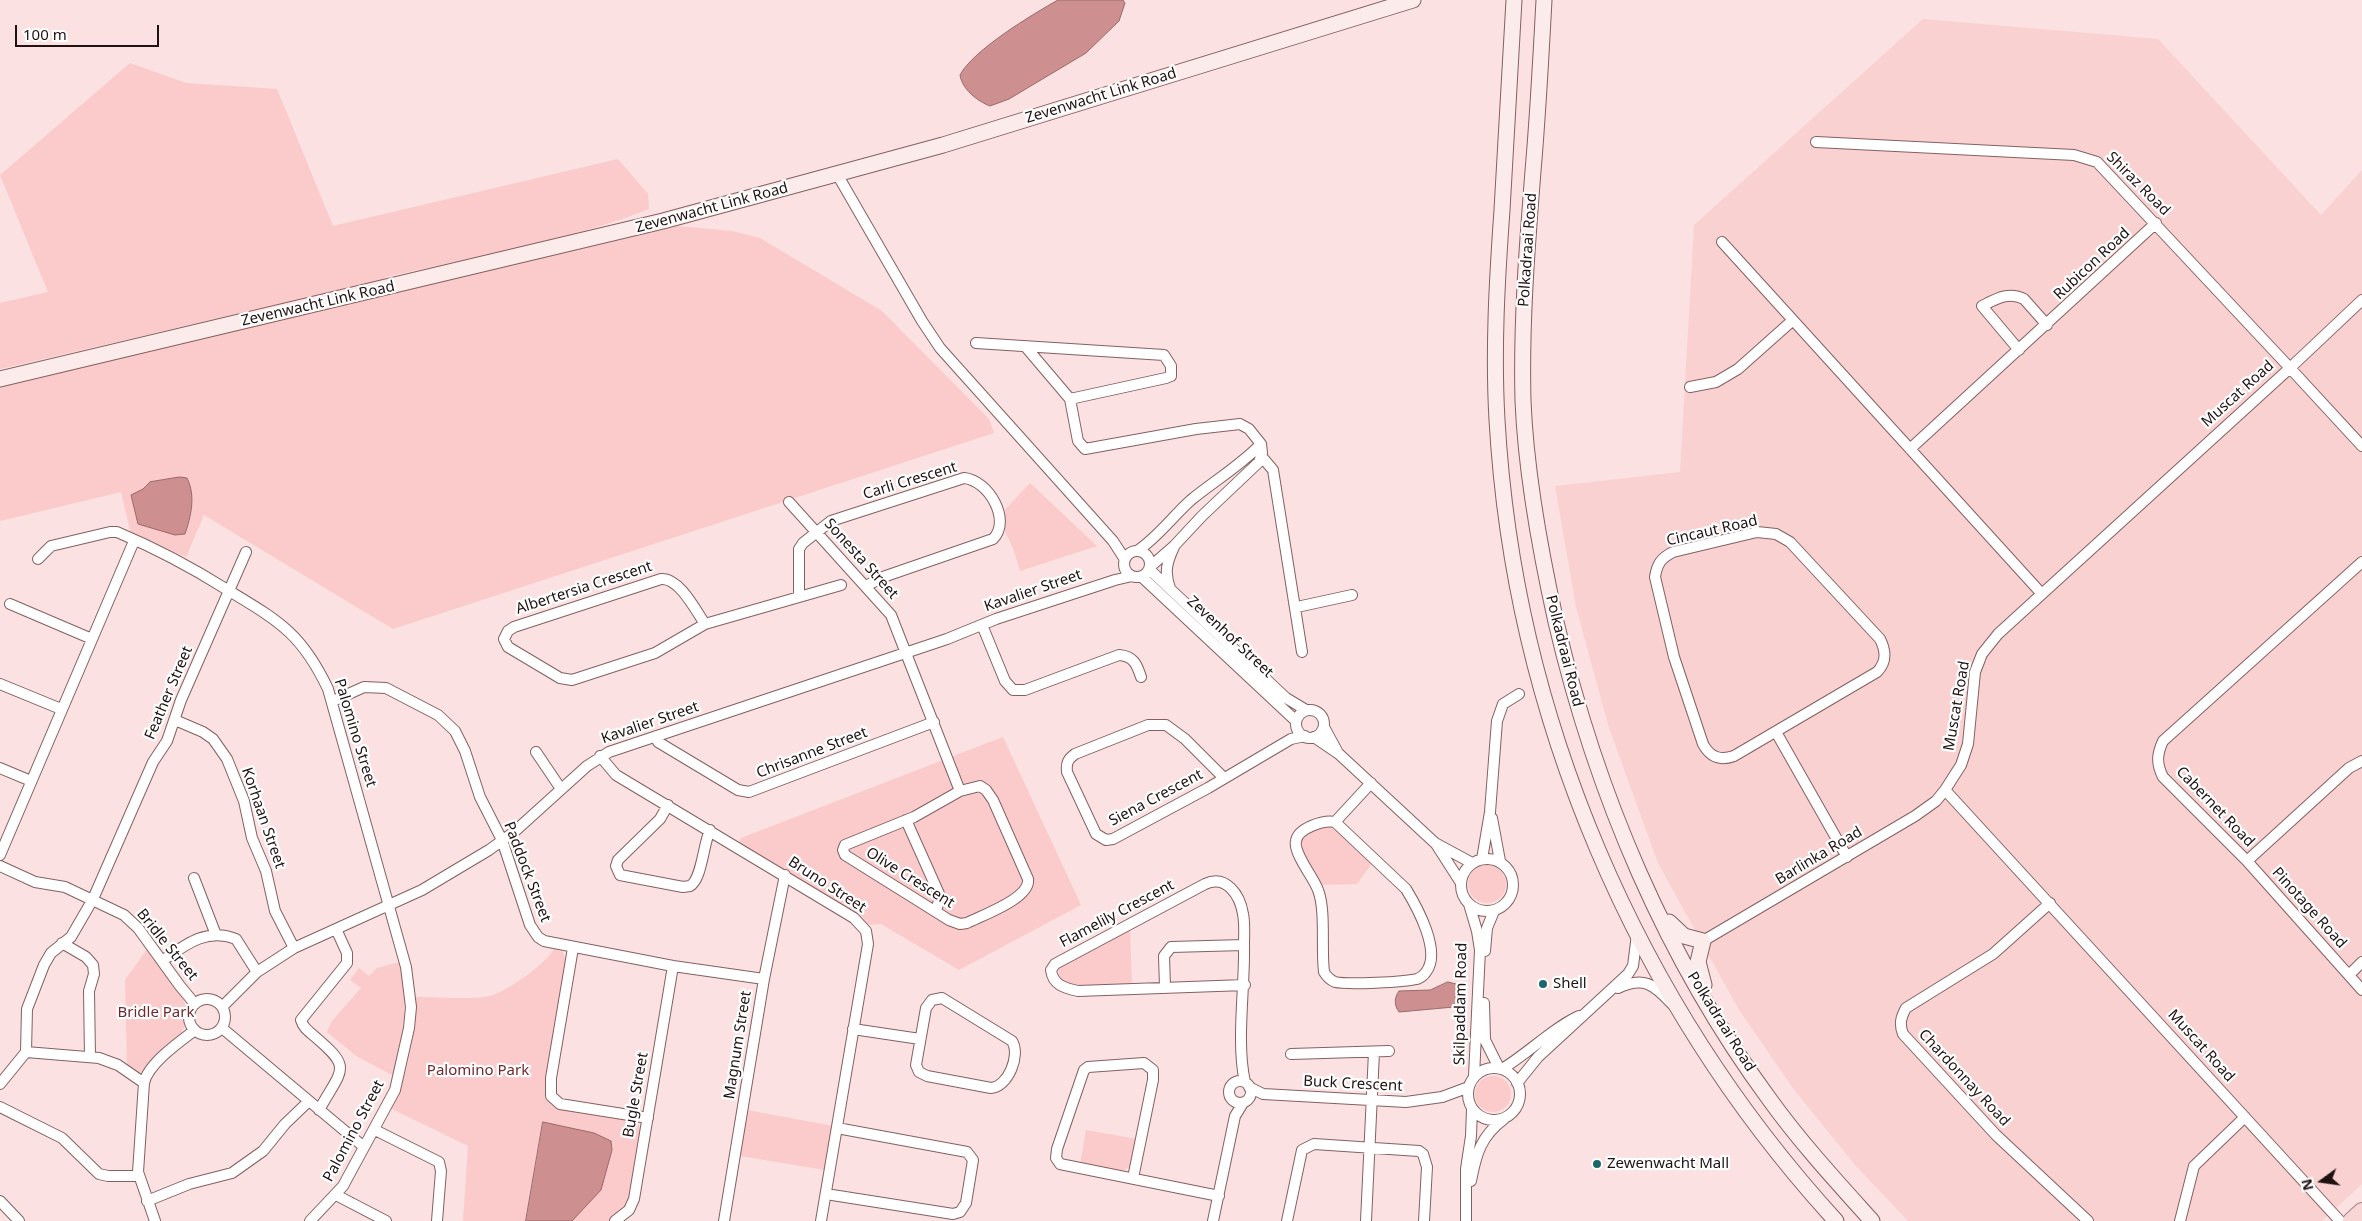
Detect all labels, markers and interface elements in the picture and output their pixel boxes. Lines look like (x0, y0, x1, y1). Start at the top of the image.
scale bar (18, 15, 161, 47)
text: 100 m (23, 24, 67, 44)
street label: Zevenwacht Link Road (1023, 64, 1179, 128)
street label: Shiraz Road (2102, 148, 2174, 220)
street label: Zevenwacht Link Road (634, 179, 790, 237)
street label: Polkadraai Road (1515, 192, 1541, 308)
street label: Rubicon Road (2050, 224, 2134, 304)
street label: Zevenwacht Link Road (239, 278, 397, 330)
street label: Muscat Road (2198, 357, 2278, 431)
street label: Carli Crescent (861, 458, 959, 504)
street label: Cincaut Road (1665, 512, 1759, 550)
street label: Sonesta Street (820, 515, 902, 603)
street label: Albertersia Crescent (514, 557, 654, 619)
street label: Kavalier Street (982, 566, 1084, 616)
street label: Zevenhof Street (1183, 592, 1277, 682)
street label: Polkadraai Road (1541, 593, 1587, 709)
street label: Feather Street (141, 644, 197, 742)
street label: Muscat Road (1940, 660, 1974, 752)
street label: Palomino Street (330, 677, 380, 789)
street label: Kavalier Street (599, 698, 701, 748)
street label: Chrisanne Street (754, 724, 870, 782)
street label: Cabernet Road (2172, 763, 2258, 851)
street label: Korhaan Street (237, 765, 289, 871)
street label: Siena Crescent (1106, 766, 1206, 830)
street label: Paddock Street (500, 819, 554, 925)
street label: Barlinka Road (1772, 823, 1866, 889)
street label: Olive Crescent (862, 844, 958, 912)
street label: Bruno Street (785, 853, 869, 917)
street label: Pinotage Road (2268, 864, 2350, 952)
street label: Flamelily Crescent (1057, 876, 1177, 952)
street label: Bridle Street (133, 905, 201, 985)
street label: Skilpaddam Road (1451, 943, 1471, 1065)
street label: Polkadraai Road (1683, 969, 1759, 1075)
place label: Shell (1553, 975, 1587, 993)
marker: Shell (1537, 978, 1549, 990)
street label: Magnum Street (721, 989, 755, 1101)
park label: Bridle Park (118, 1004, 194, 1022)
street label: Muscat Road (2164, 1006, 2238, 1086)
street label: Chardonnay Road (1914, 1026, 2014, 1130)
street label: Bugle Street (620, 1051, 652, 1139)
park label: Palomino Park (427, 1062, 529, 1080)
street label: Buck Crescent (1303, 1072, 1403, 1096)
street label: Palomino Street (320, 1077, 388, 1185)
place label: Zewenwacht Mall (1607, 1155, 1729, 1173)
north arrow (2297, 1156, 2347, 1206)
marker: Zewenwacht Mall (1591, 1158, 1603, 1170)
text: N (2296, 1177, 2318, 1193)

